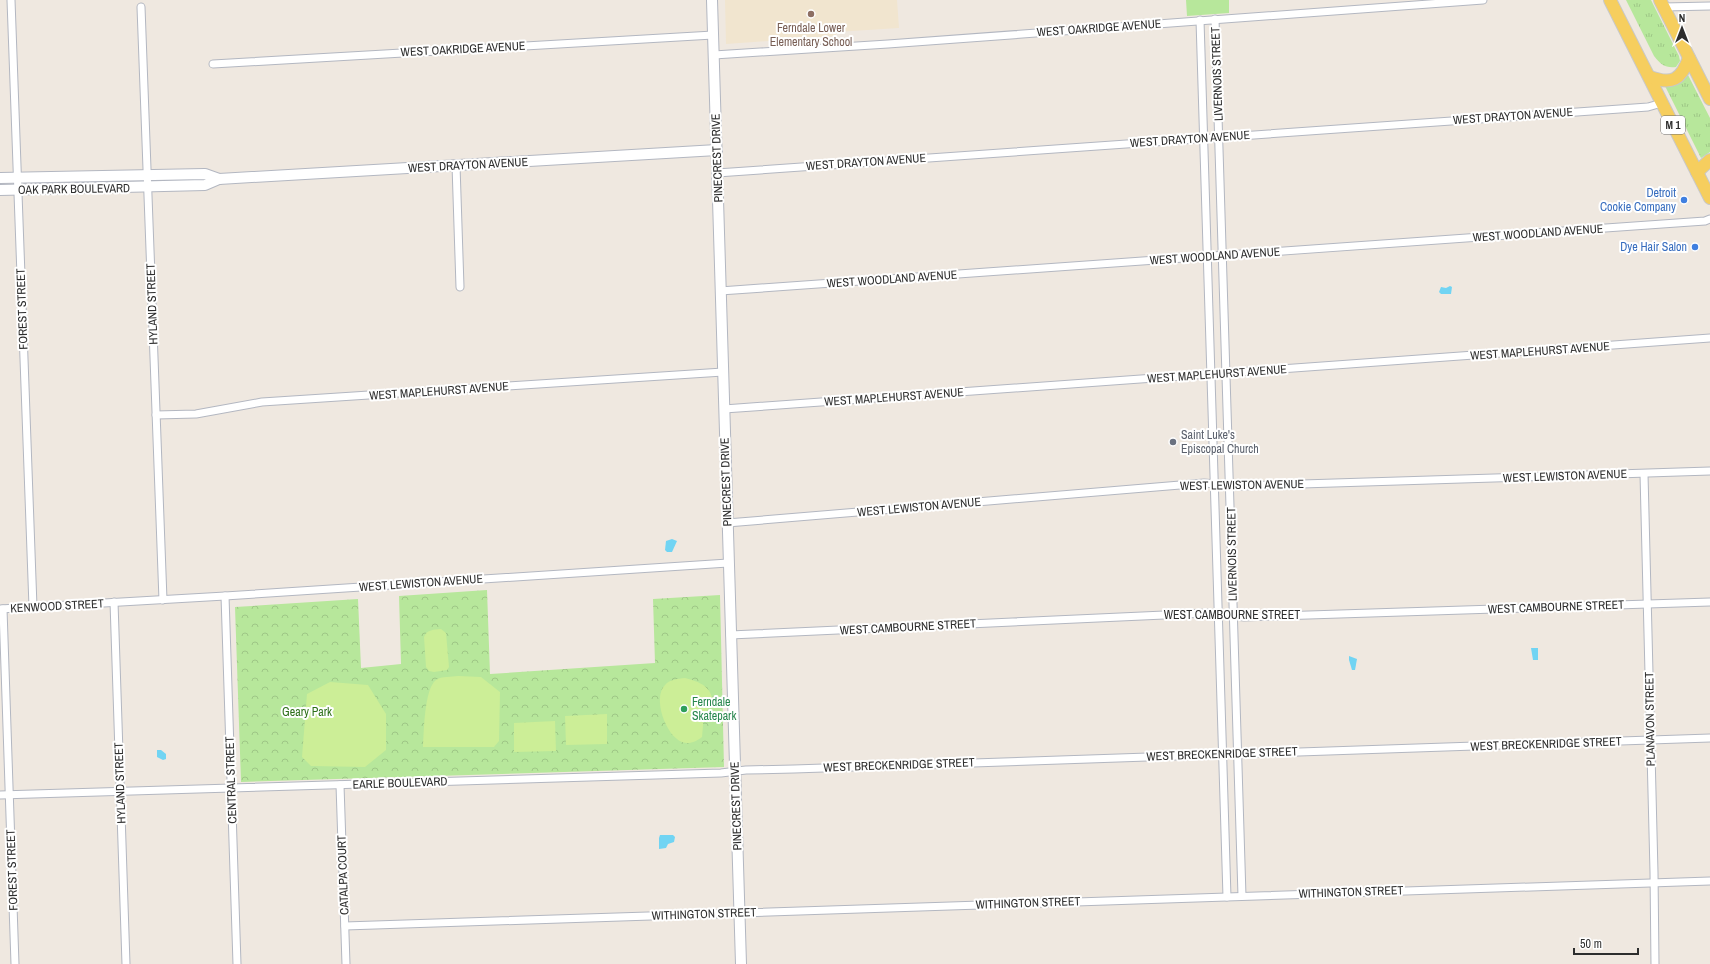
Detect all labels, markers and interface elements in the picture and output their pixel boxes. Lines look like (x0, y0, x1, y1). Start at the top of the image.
north arrow (1662, 8, 1702, 48)
marker: Ferndale Lower Elementary School (806, 9, 816, 19)
text: N (1679, 11, 1685, 25)
street label: WEST OAKRIDGE AVENUE (1036, 16, 1162, 40)
place label: Ferndale Lower Elementary School (770, 20, 852, 50)
street label: LIVERNOIS STREET (1207, 27, 1227, 121)
street label: WEST OAKRIDGE AVENUE (400, 38, 526, 60)
street label: WEST DRAYTON AVENUE (1453, 104, 1573, 128)
street label: PINECREST DRIVE (707, 113, 727, 203)
road number: M 1 (1661, 116, 1685, 134)
street label: WEST DRAYTON AVENUE (1130, 127, 1250, 151)
street label: WEST DRAYTON AVENUE (806, 150, 926, 174)
street label: WEST DRAYTON AVENUE (408, 154, 528, 176)
street label: OAK PARK BOULEVARD (18, 180, 130, 198)
place label: Detroit Cookie Company (1600, 185, 1676, 215)
marker: Detroit Cookie Company (1679, 195, 1689, 205)
street label: WEST WOODLAND AVENUE (1472, 220, 1604, 246)
place label: Dye Hair Salon (1620, 239, 1687, 255)
marker: Dye Hair Salon (1690, 242, 1700, 252)
street label: WEST WOODLAND AVENUE (1149, 243, 1281, 269)
street label: HYLAND STREET (143, 263, 161, 345)
street label: WEST WOODLAND AVENUE (826, 266, 958, 292)
street label: FOREST STREET (13, 268, 31, 350)
street label: WEST MAPLEHURST AVENUE (1470, 338, 1610, 364)
street label: WEST MAPLEHURST AVENUE (1147, 361, 1287, 387)
street label: WEST MAPLEHURST AVENUE (369, 378, 509, 404)
street label: WEST MAPLEHURST AVENUE (824, 384, 964, 410)
place label: Saint Luke's Episcopal Church (1181, 427, 1259, 457)
street label: PINECREST DRIVE (716, 437, 736, 527)
marker: Saint Luke's Episcopal Church (1168, 437, 1178, 447)
street label: WEST LEWISTON AVENUE (1503, 466, 1627, 486)
street label: WEST LEWISTON AVENUE (1180, 476, 1304, 494)
street label: WEST LEWISTON AVENUE (856, 494, 982, 520)
street label: LIVERNOIS STREET (1223, 507, 1241, 601)
street label: WEST LEWISTON AVENUE (359, 571, 483, 595)
street label: KENWOOD STREET (10, 596, 104, 616)
street label: WEST CAMBOURNE STREET (1488, 597, 1624, 617)
street label: WEST CAMBOURNE STREET (1164, 607, 1300, 623)
street label: WEST CAMBOURNE STREET (839, 615, 977, 639)
street label: PLANAVON STREET (1641, 672, 1659, 766)
place label: Ferndale Skatepark (692, 694, 736, 724)
park label: Geary Park (282, 704, 332, 720)
marker: Ferndale Skatepark (679, 704, 689, 714)
street label: WEST BRECKENRIDGE STREET (1470, 733, 1622, 755)
street label: CENTRAL STREET (221, 736, 241, 824)
street label: HYLAND STREET (111, 742, 129, 824)
street label: WEST BRECKENRIDGE STREET (1146, 743, 1298, 765)
street label: WEST BRECKENRIDGE STREET (823, 754, 975, 776)
street label: PINECREST DRIVE (726, 761, 746, 851)
street label: EARLE BOULEVARD (352, 773, 448, 793)
street label: FOREST STREET (3, 829, 21, 911)
street label: CATALPA COURT (334, 835, 352, 915)
street label: WITHINGTON STREET (1298, 882, 1404, 902)
street label: WITHINGTON STREET (975, 893, 1081, 913)
street label: WITHINGTON STREET (651, 904, 757, 924)
scale bar (1574, 930, 1638, 956)
text: 50 m (1580, 936, 1602, 952)

